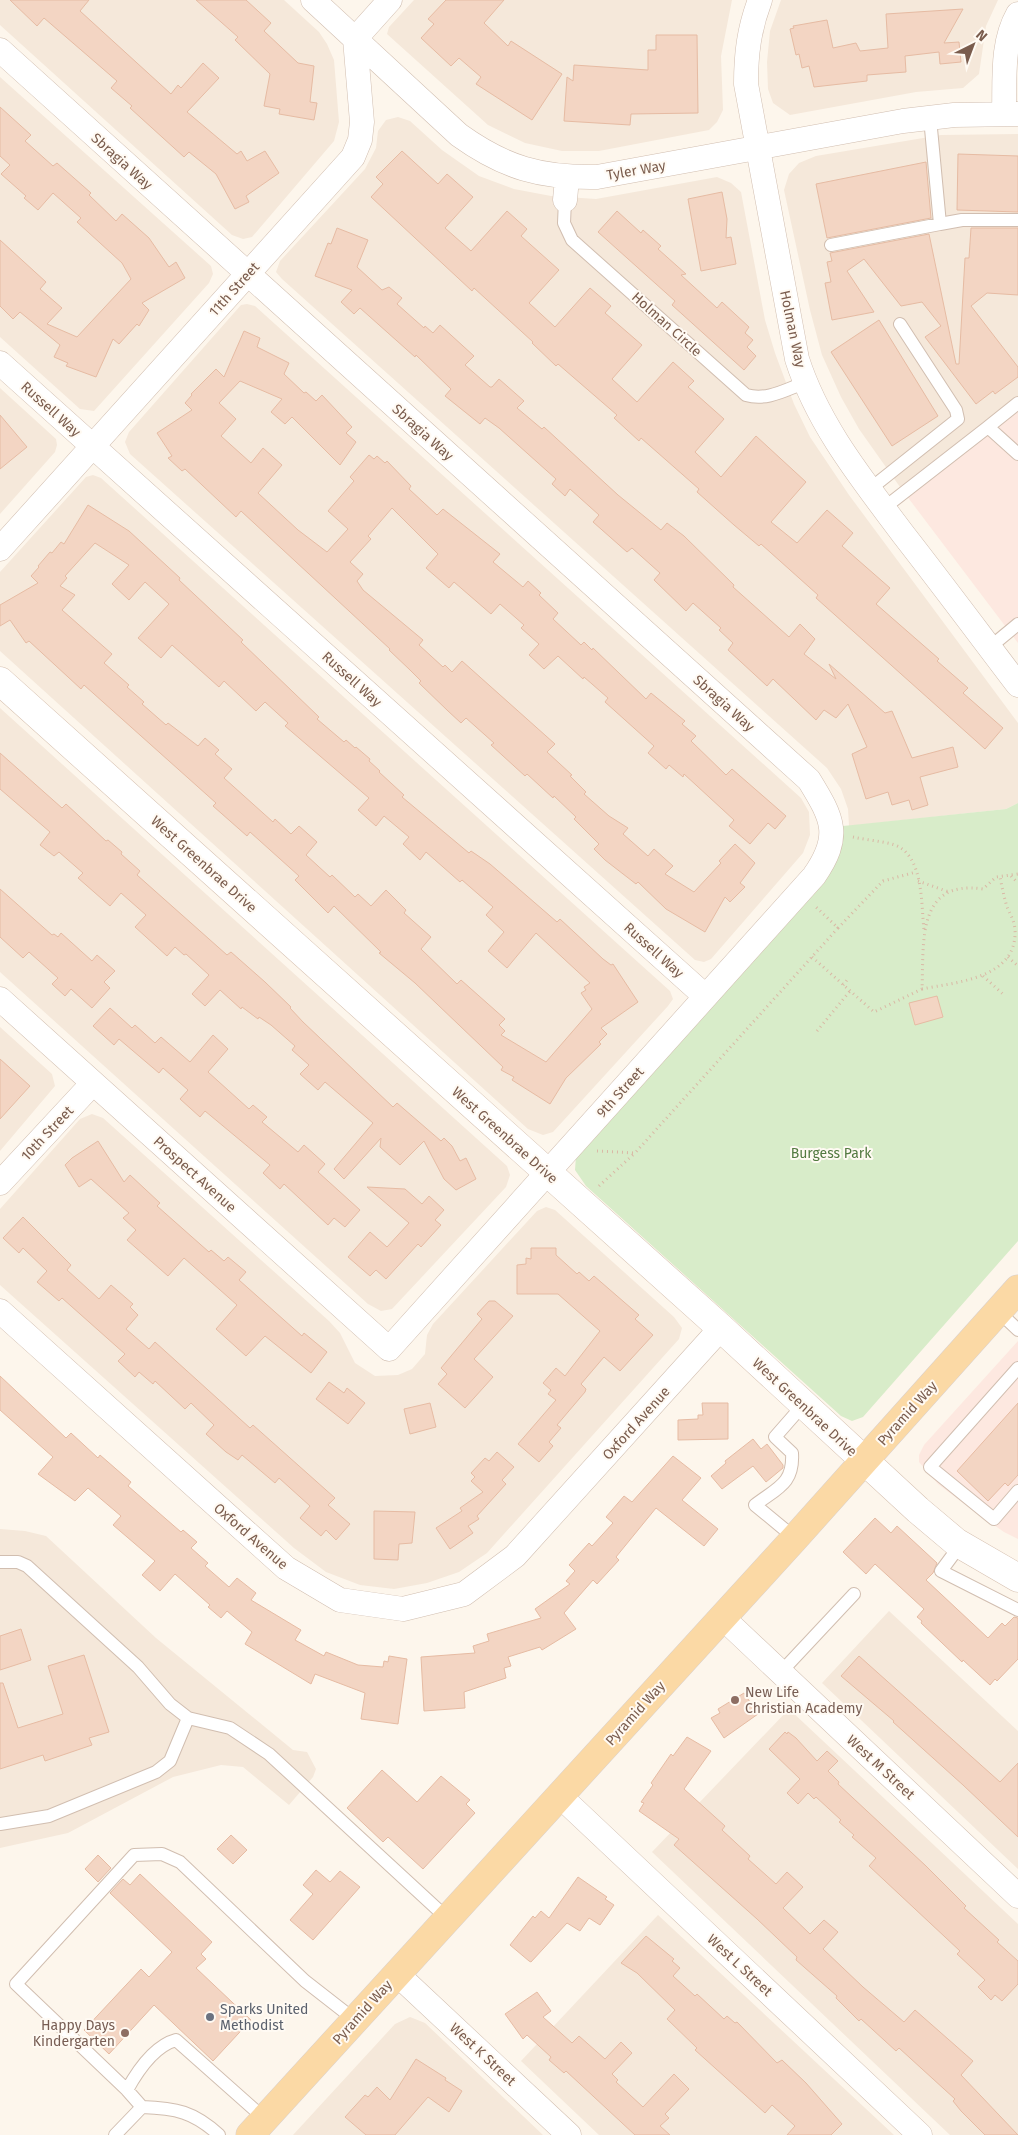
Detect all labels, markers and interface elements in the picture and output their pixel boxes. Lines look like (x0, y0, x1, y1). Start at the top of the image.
north arrow (948, 20, 998, 70)
text: N (972, 26, 991, 45)
street label: Sbragia Way (88, 130, 156, 193)
street label: Tyler Way (605, 157, 667, 184)
street label: 11th Street (206, 258, 264, 320)
street label: Holman Circle (628, 288, 705, 360)
street label: Holman Way (776, 289, 809, 370)
street label: Russell Way (17, 378, 84, 441)
street label: Sbragia Way (389, 401, 457, 464)
street label: Russell Way (318, 648, 385, 711)
street label: Sbragia Way (690, 672, 758, 735)
street label: West Greenbrae Drive (147, 812, 260, 916)
street label: Russell Way (620, 919, 687, 982)
street label: 9th Street (593, 1063, 648, 1121)
street label: West Greenbrae Drive (448, 1083, 561, 1187)
street label: 10th Street (18, 1102, 78, 1164)
street label: Prospect Avenue (150, 1133, 240, 1216)
park label: Burgess Park (791, 1145, 872, 1162)
street label: West Greenbrae Drive (749, 1355, 860, 1460)
street label: Pyramid Way (874, 1377, 941, 1449)
street label: Oxford Avenue (599, 1383, 674, 1463)
street label: Oxford Avenue (210, 1500, 291, 1573)
street label: Pyramid Way (602, 1677, 669, 1749)
place label: New Life Christian Academy (745, 1684, 862, 1717)
marker: New Life Christian Academy (729, 1694, 741, 1706)
street label: West M Street (843, 1731, 919, 1804)
street label: West L Street (703, 1931, 777, 2001)
street label: Pyramid Way (329, 1976, 396, 2048)
place label: Sparks United Methodist (220, 2001, 308, 2034)
marker: Sparks United Methodist (204, 2011, 216, 2023)
place label: Happy Days Kindergarten (33, 2017, 115, 2050)
street label: West K Street (446, 2019, 520, 2090)
marker: Happy Days Kindergarten (119, 2027, 131, 2039)

